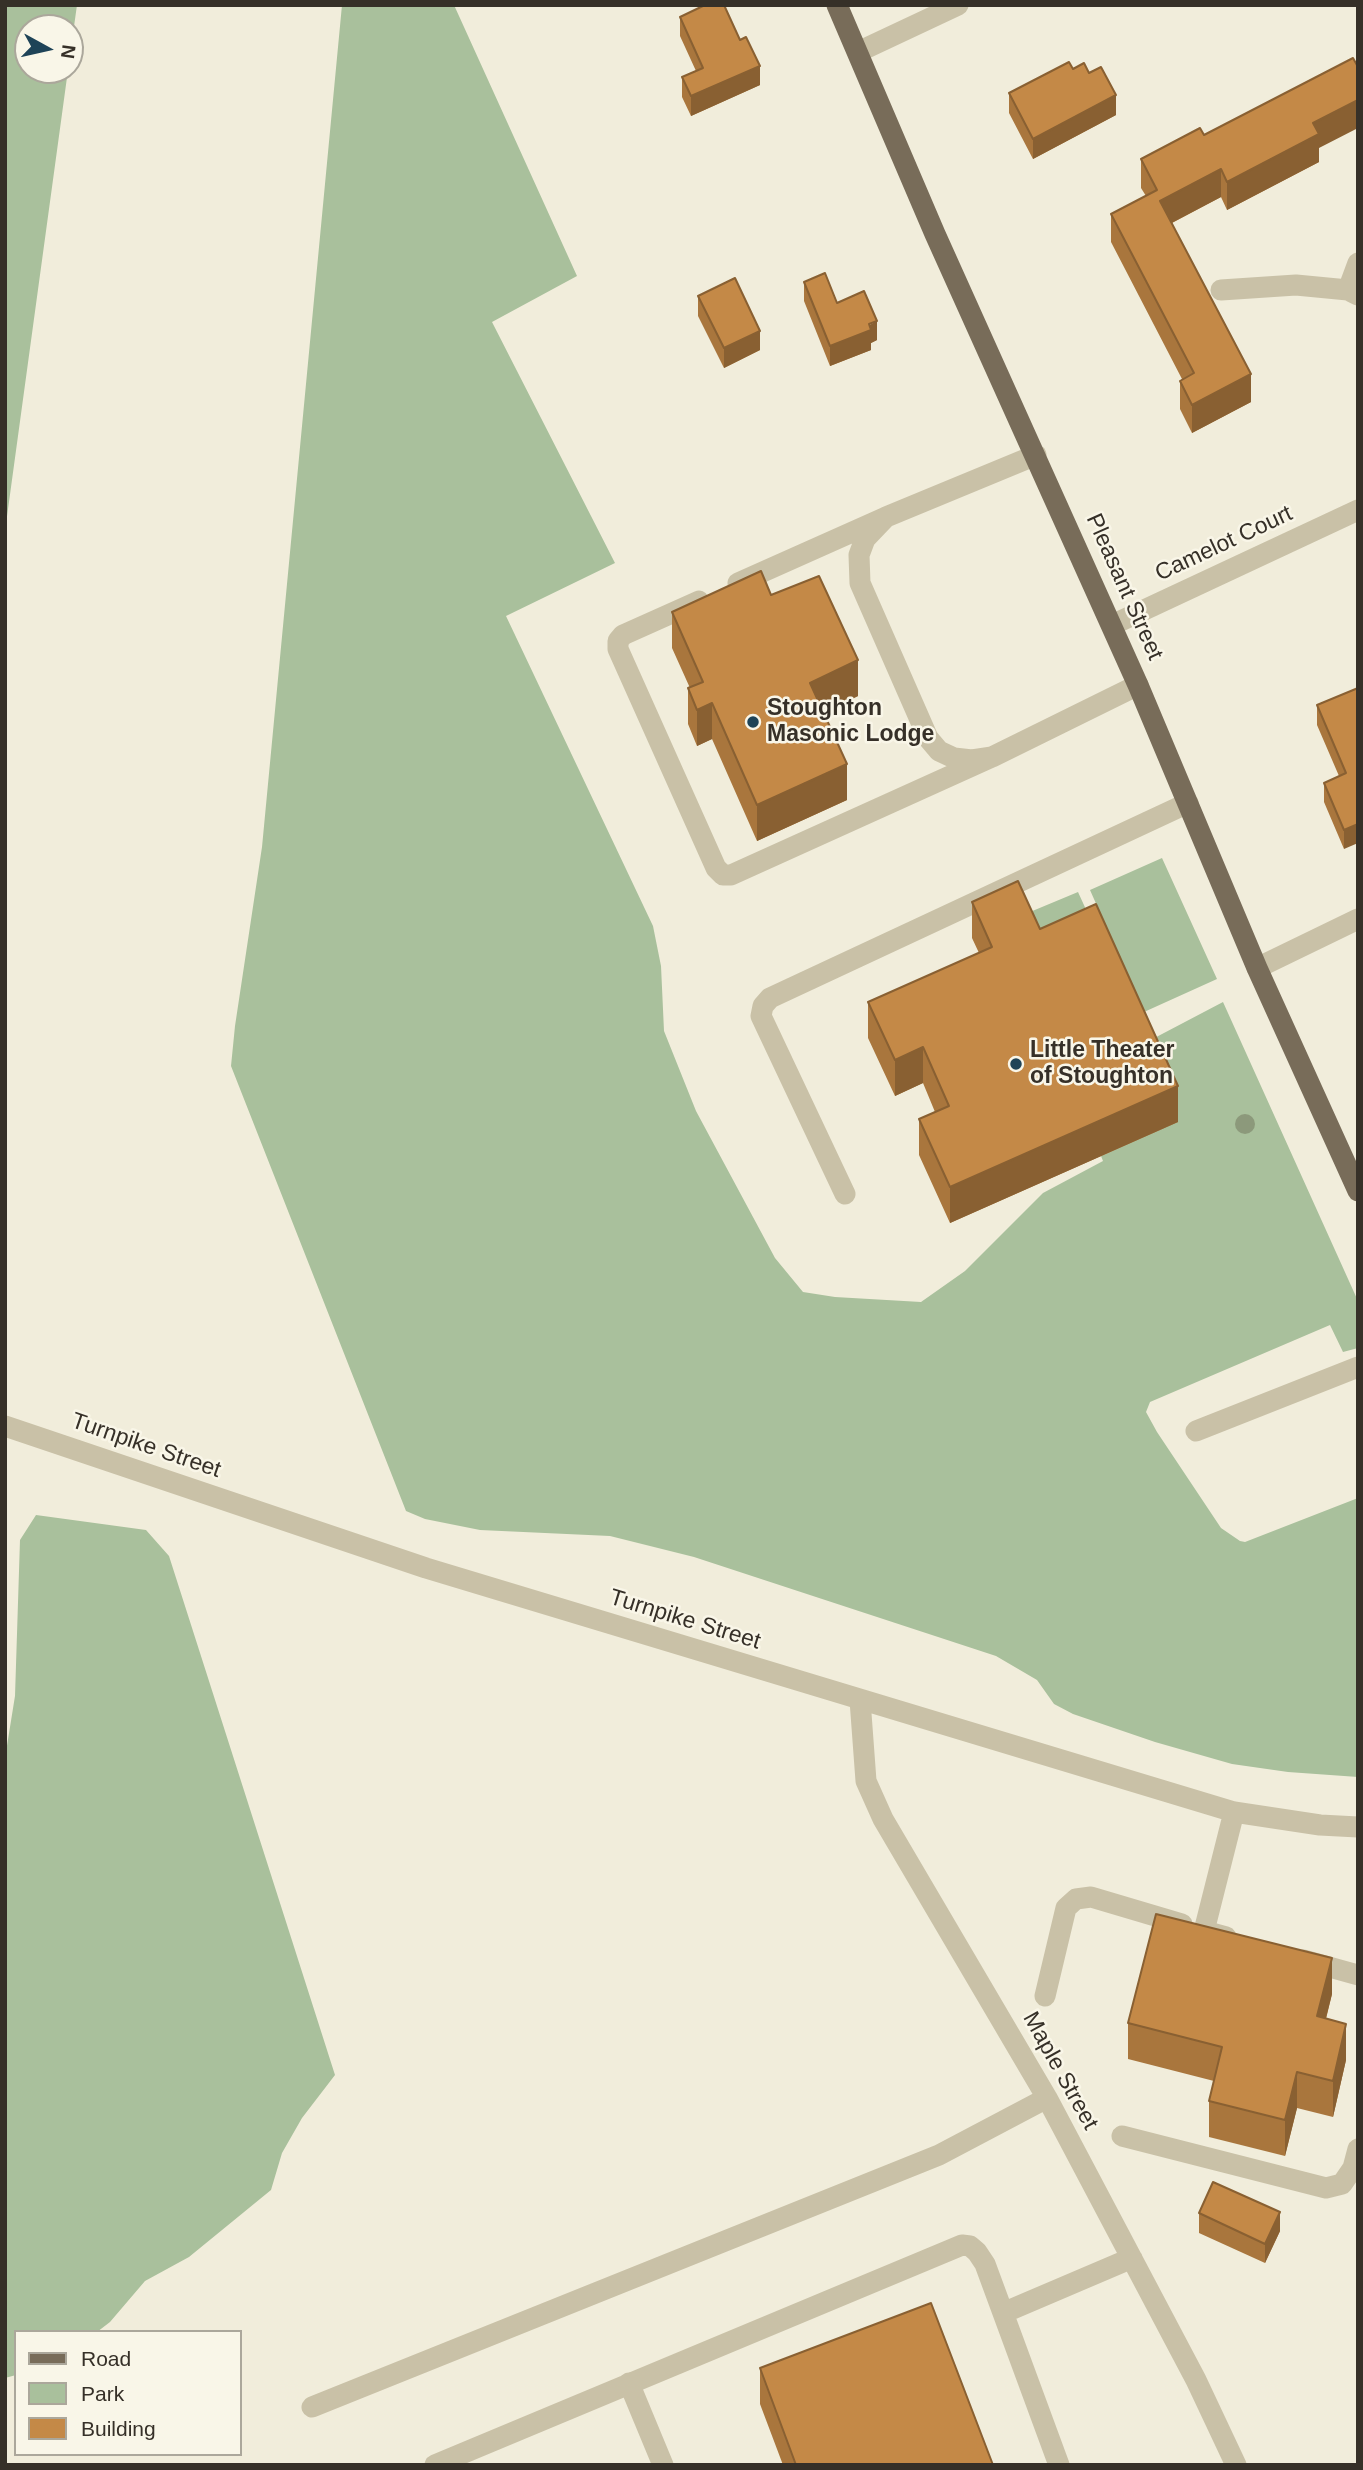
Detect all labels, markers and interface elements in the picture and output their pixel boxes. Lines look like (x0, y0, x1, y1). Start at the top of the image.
north arrow (14, 14, 84, 84)
text: N (57, 43, 80, 60)
street label: Camelot Court (1151, 500, 1297, 588)
street label: Pleasant Street (1079, 510, 1169, 664)
place label: Stoughton Masonic Lodge (767, 695, 934, 749)
marker: Stoughton Masonic Lodge (745, 714, 761, 730)
place label: Little Theater of Stoughton (1030, 1037, 1174, 1091)
marker: Little Theater of Stoughton (1008, 1056, 1024, 1072)
street label: Turnpike Street (68, 1407, 224, 1485)
street label: Turnpike Street (606, 1584, 764, 1656)
street label: Maple Street (1016, 2007, 1104, 2135)
legend (14, 2330, 242, 2456)
text: Road (81, 2347, 131, 2370)
text: Park (81, 2382, 124, 2405)
text: Building (81, 2417, 156, 2440)

